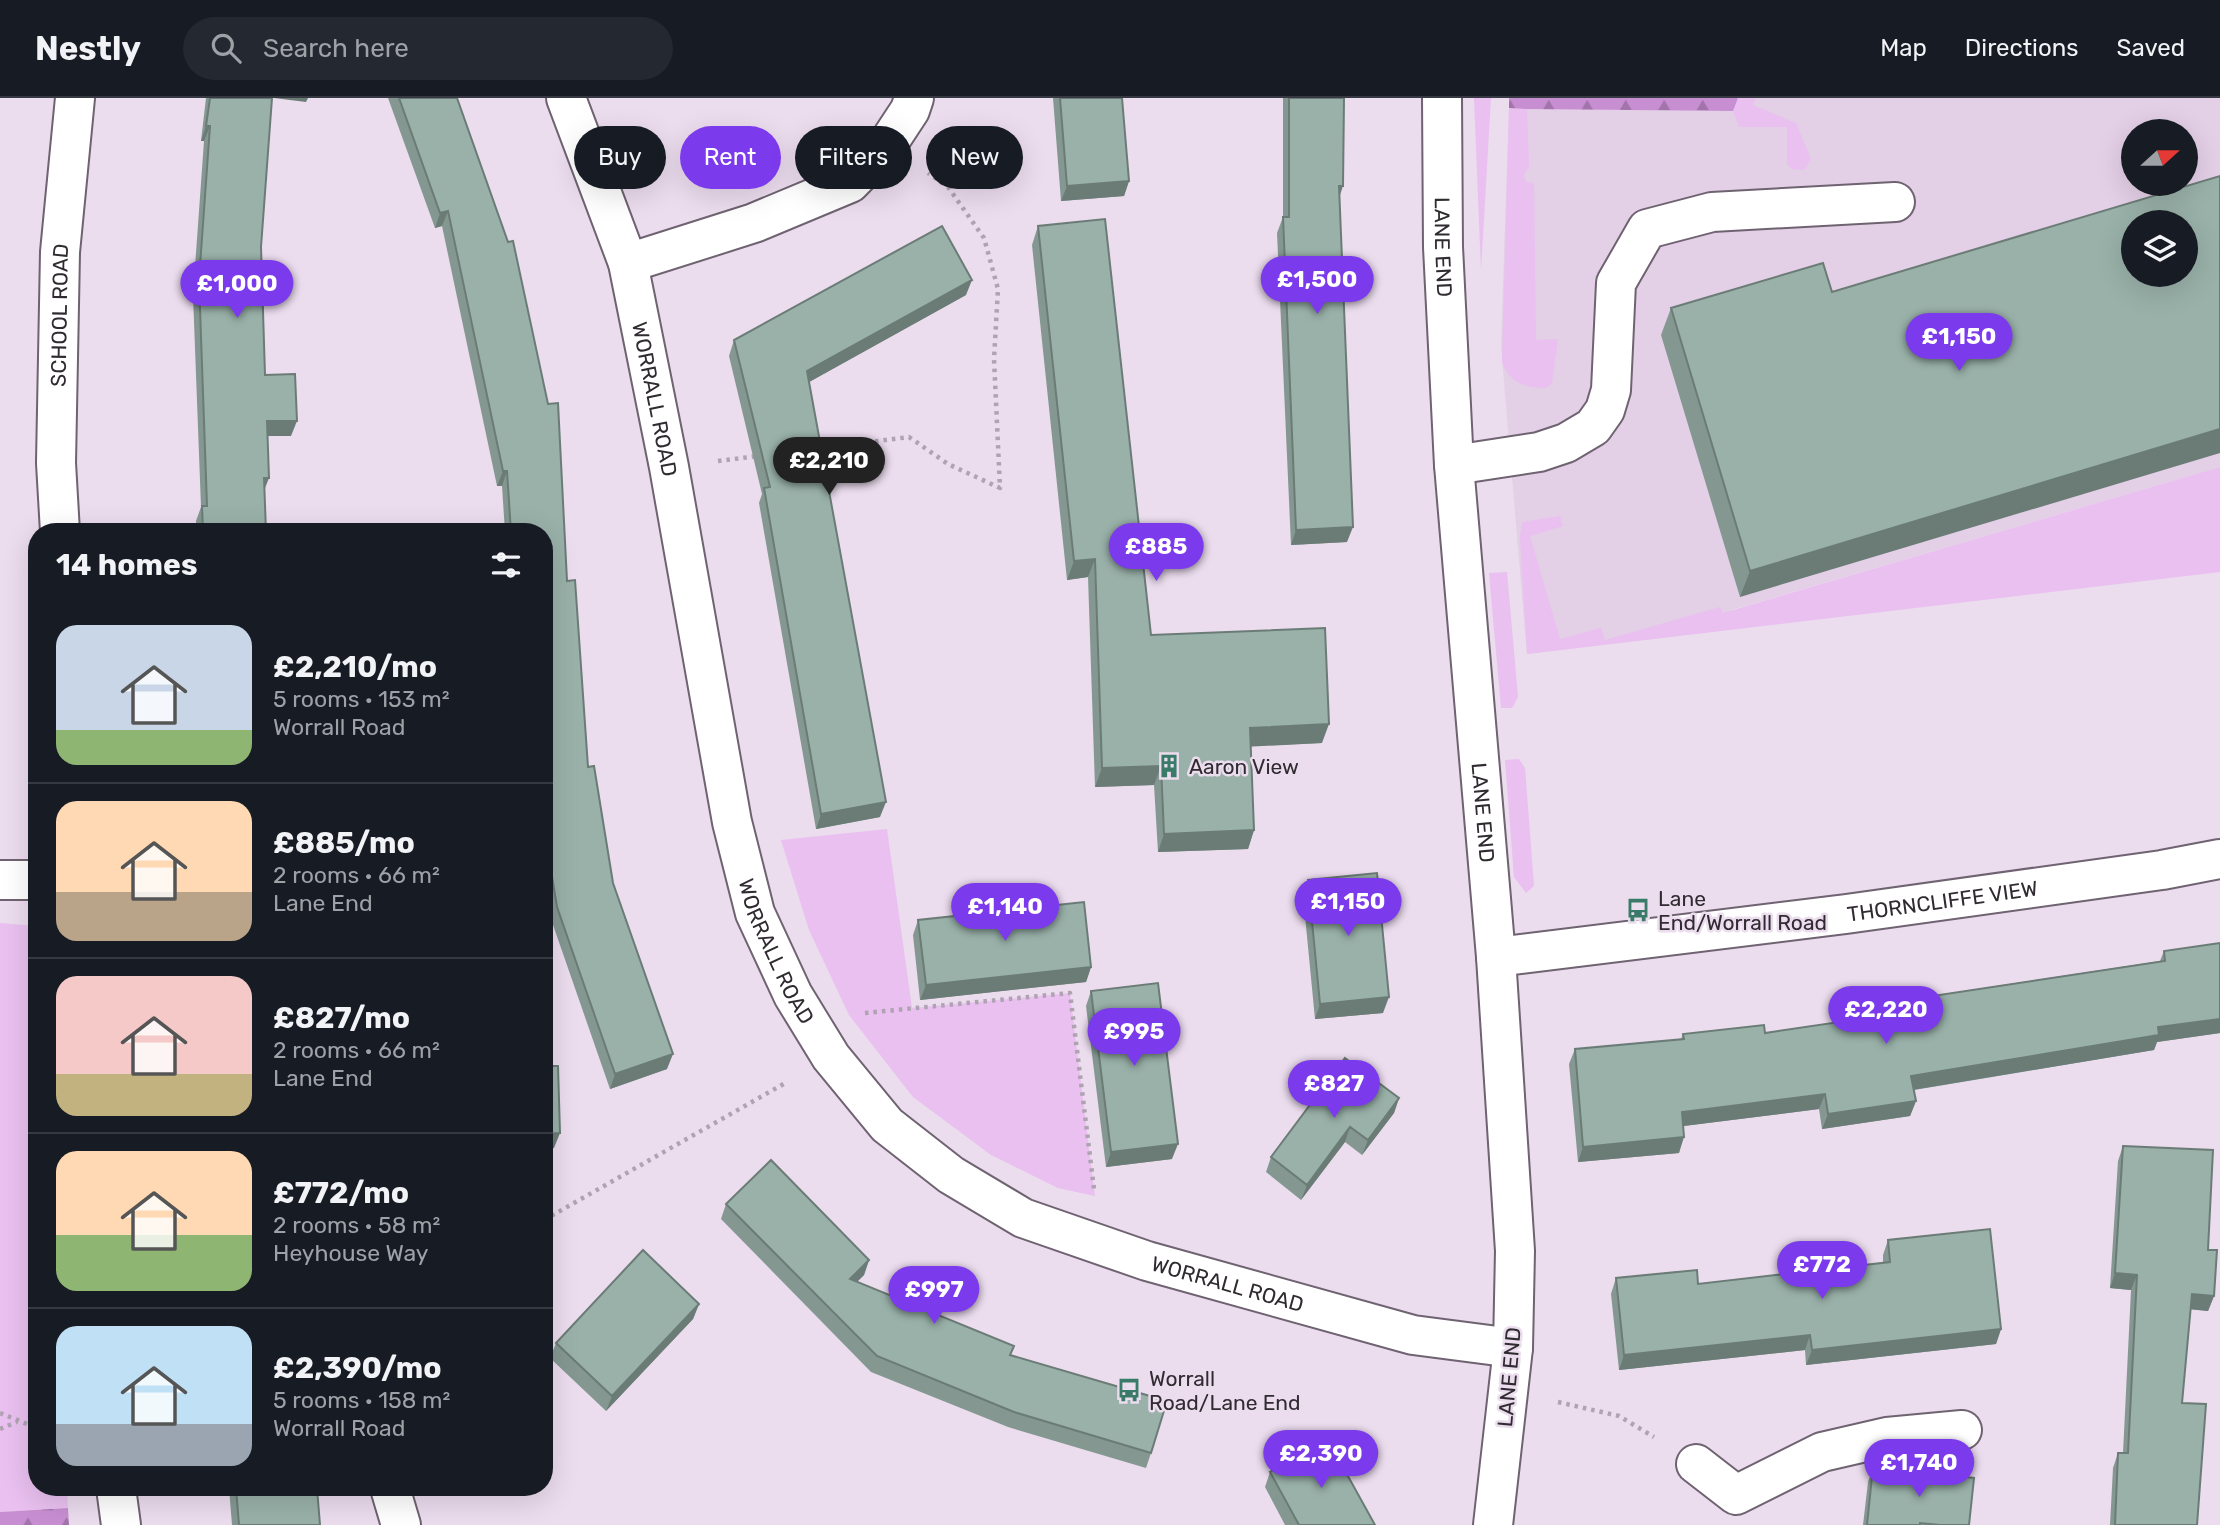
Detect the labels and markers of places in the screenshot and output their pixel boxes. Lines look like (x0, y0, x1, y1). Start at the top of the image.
pin: £1,500 (1260, 256, 1374, 316)
pin: £1,000 (180, 260, 294, 320)
pin: £1,150 (1902, 314, 2016, 373)
pin: £2,210 (772, 438, 886, 497)
pin: £885 (1115, 524, 1197, 583)
building icon: Aaron View (1155, 752, 1183, 780)
place label: Aaron View (1189, 754, 1299, 779)
pin: £1,150 (1291, 878, 1405, 938)
pin: £1,140 (948, 884, 1062, 943)
place label: Lane End/Worrall Road (1658, 886, 1827, 935)
bus stop icon: Lane End/Worrall Road (1624, 896, 1652, 924)
pin: £2,220 (1829, 986, 1943, 1046)
pin: £995 (1093, 1009, 1175, 1068)
pin: £827 (1293, 1060, 1375, 1120)
pin: £772 (1781, 1242, 1863, 1301)
pin: £997 (893, 1266, 975, 1326)
place label: Worrall Road/Lane End (1149, 1366, 1301, 1415)
bus stop icon: Worrall Road/Lane End (1115, 1376, 1143, 1404)
pin: £2,390 (1264, 1430, 1378, 1490)
pin: £1,740 (1862, 1440, 1976, 1499)

